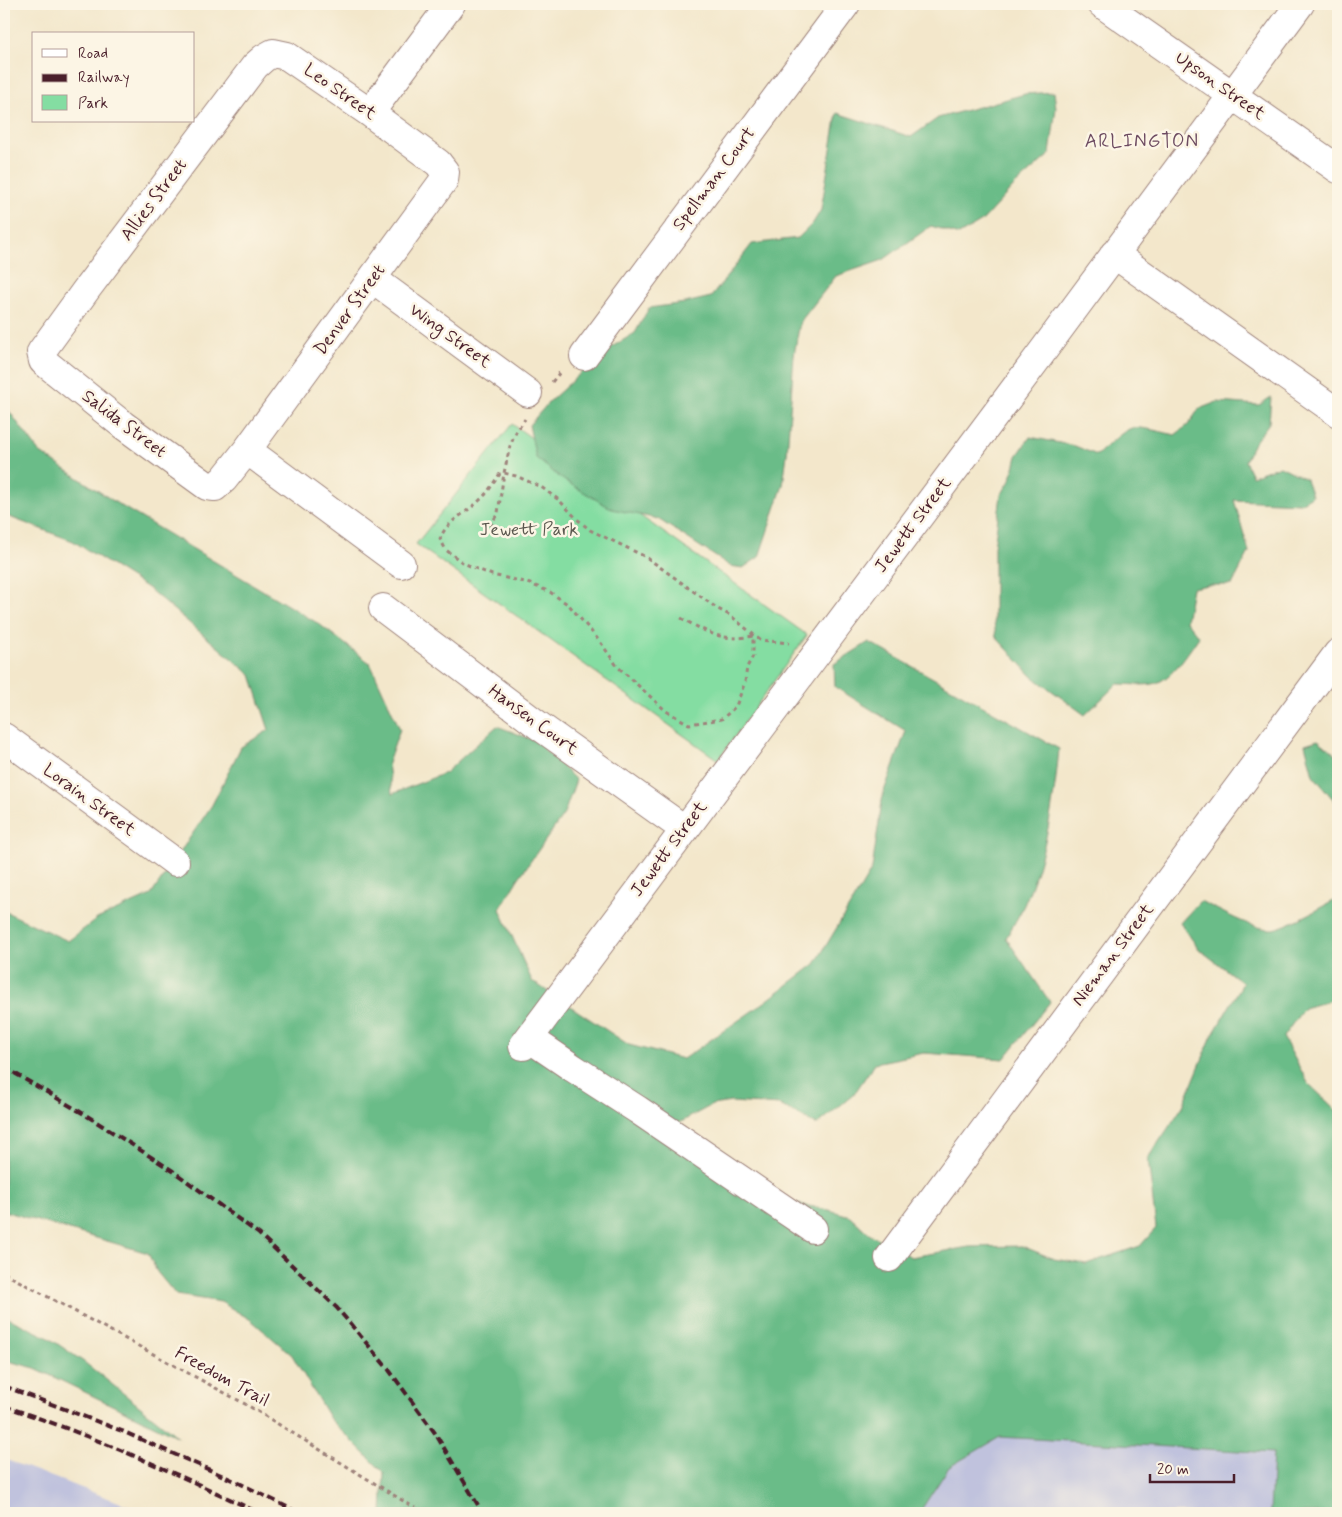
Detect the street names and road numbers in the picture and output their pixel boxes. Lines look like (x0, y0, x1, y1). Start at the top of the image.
street label: Upson Street (1170, 46, 1270, 126)
street label: Leo Street (299, 58, 381, 126)
street label: Spellman Court (667, 122, 761, 236)
street label: Allies Street (115, 154, 193, 246)
street label: Denver Street (309, 259, 391, 360)
street label: Wing Street (404, 298, 496, 375)
street label: Salida Street (77, 384, 171, 464)
street label: Jewett Street (869, 472, 957, 578)
street label: Hansen Court (483, 679, 583, 761)
street label: Lorain Street (38, 758, 141, 842)
street label: Jewett Street (625, 796, 713, 902)
street label: Nieman Street (1067, 899, 1160, 1011)
street label: Freedom Trail (170, 1341, 274, 1413)

